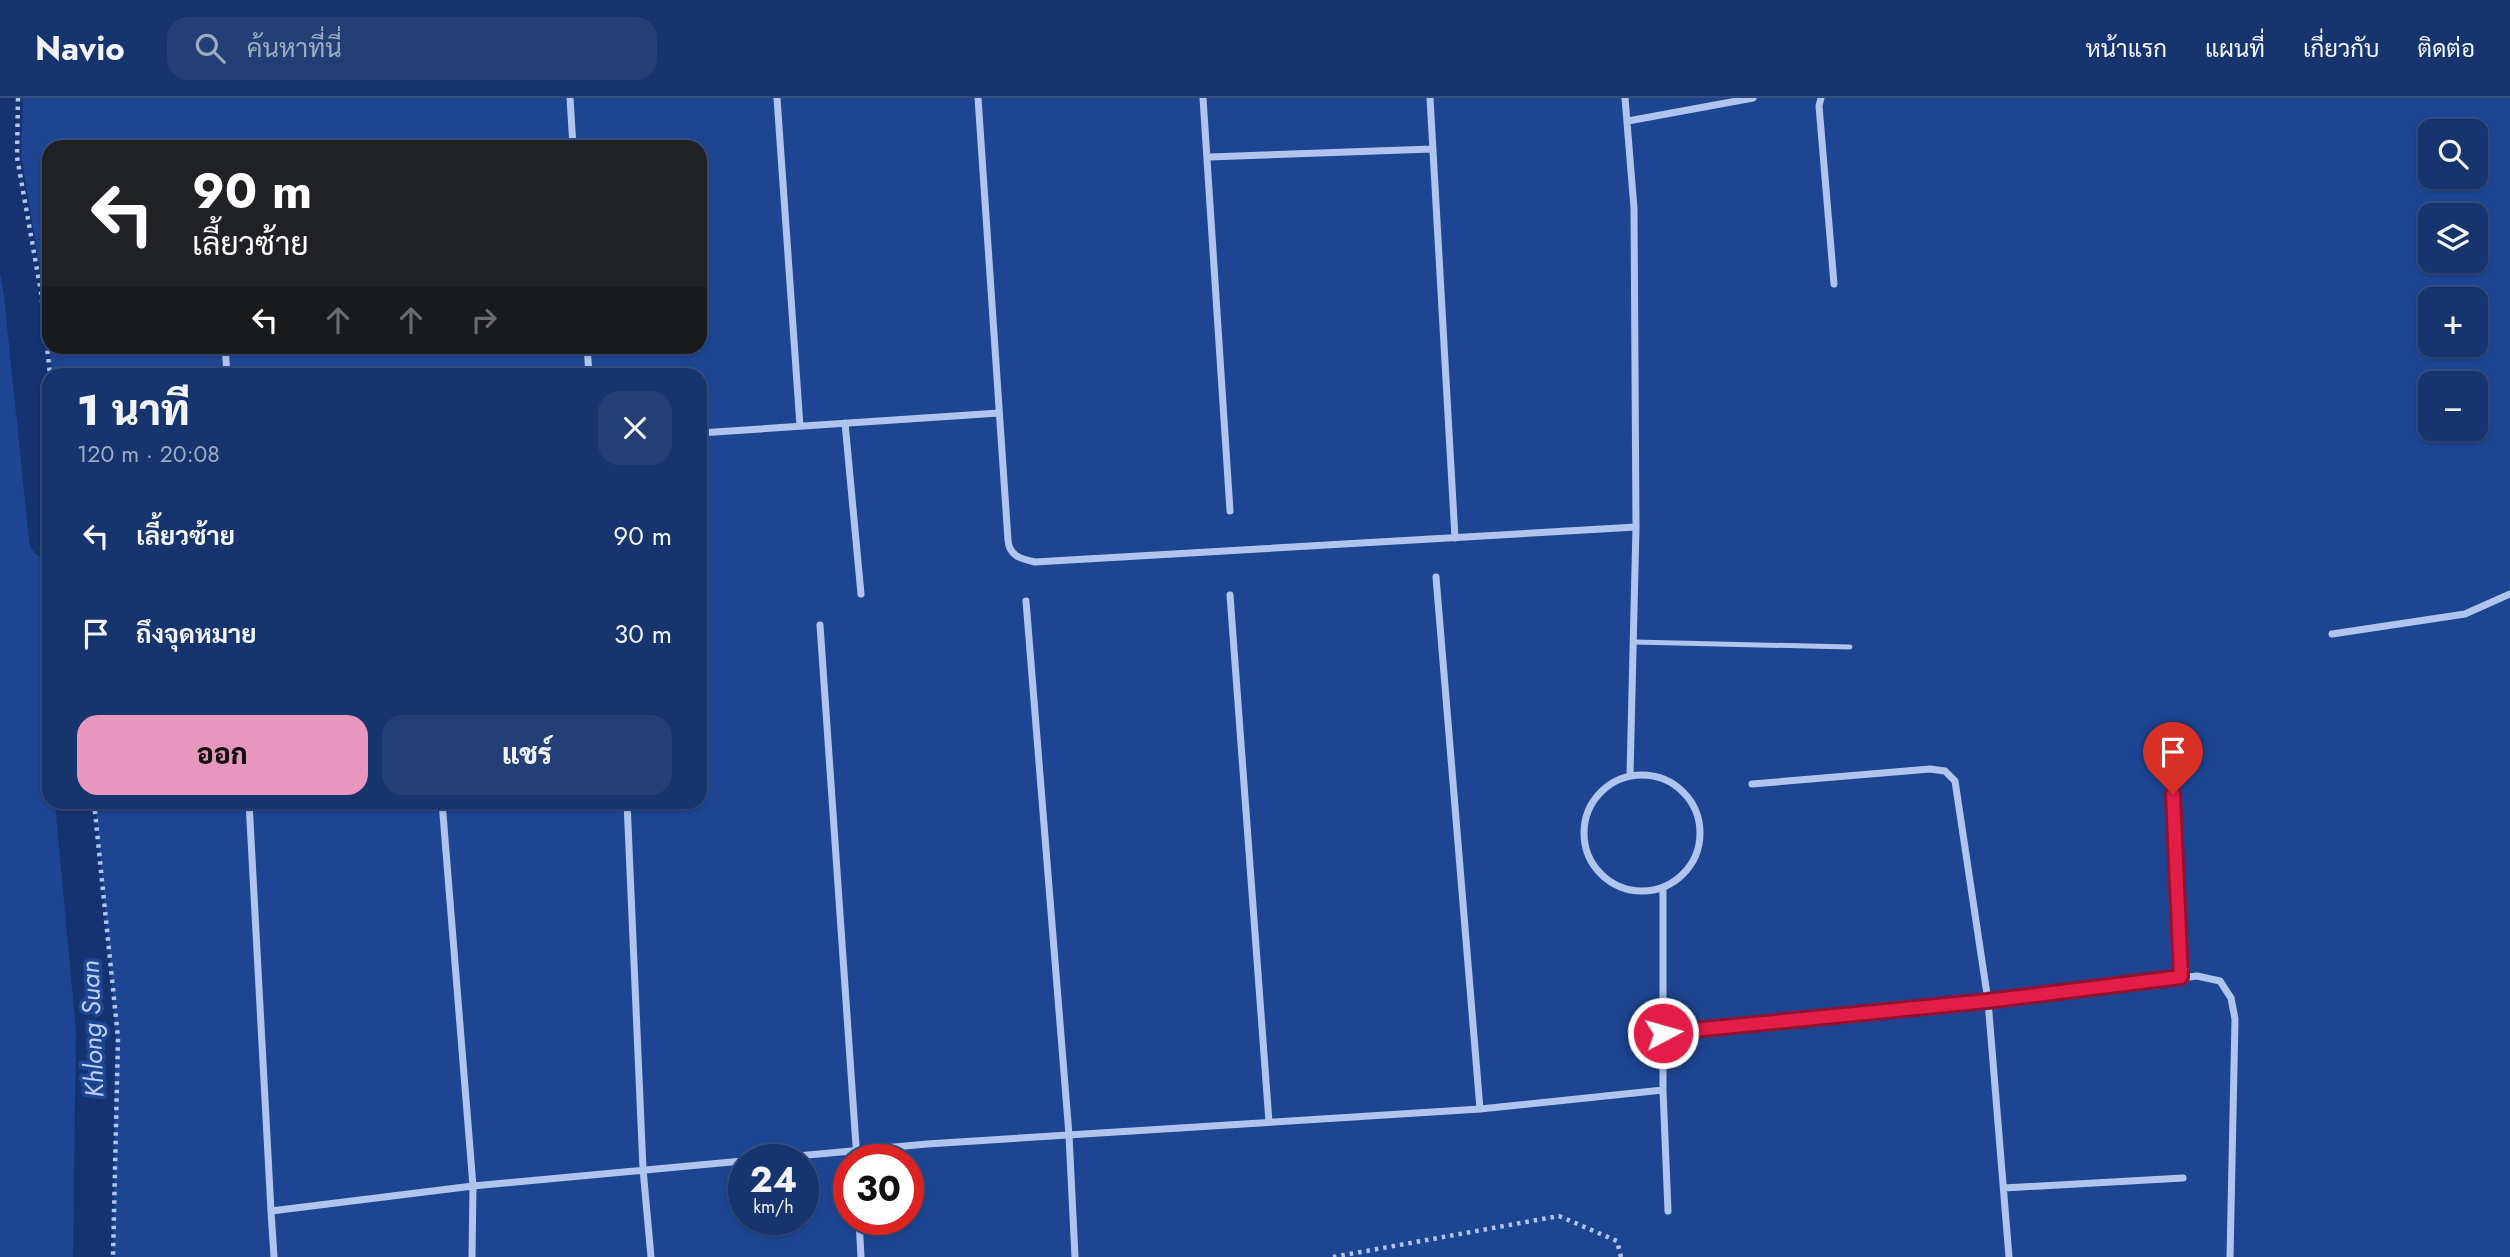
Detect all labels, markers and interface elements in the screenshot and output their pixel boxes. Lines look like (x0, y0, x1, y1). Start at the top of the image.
search box (167, 17, 657, 80)
text: Navio (35, 25, 125, 72)
icon: search (191, 29, 229, 67)
text: ค้นหาที่นี่ (247, 29, 342, 67)
text: หน้าแรก (2086, 31, 2167, 66)
text: แผนที่ (2205, 31, 2265, 66)
text: เกี่ยวกับ (2303, 31, 2380, 66)
text: ติดต่อ (2418, 31, 2475, 66)
map controls (2418, 119, 2488, 441)
button: search (2418, 119, 2488, 189)
text: 90 m (192, 156, 312, 226)
icon: left (77, 168, 168, 259)
button: layers (2418, 203, 2488, 273)
text: เลี้ยวซ้าย (192, 221, 309, 267)
button: + (2418, 287, 2488, 357)
icon: left (246, 301, 284, 339)
icon: ahead (319, 301, 357, 339)
icon: ahead (392, 301, 430, 339)
icon: right (465, 301, 503, 339)
button: − (2418, 371, 2488, 441)
text: 1 นาที (77, 380, 190, 441)
button: close (598, 391, 672, 465)
text: 120 m · 20:08 (77, 437, 220, 471)
icon: left (77, 517, 115, 555)
text: เลี้ยวซ้าย (136, 517, 235, 555)
text: 90 m (613, 517, 672, 555)
icon: arrive (77, 615, 115, 653)
text: ถึงจุดหมาย (136, 615, 257, 653)
text: 30 m (614, 615, 672, 653)
button: ออก (77, 715, 368, 795)
button: แชร์ (382, 715, 672, 795)
pin (2143, 722, 2203, 794)
icon: arrive (2154, 733, 2192, 771)
water label: Khlong Suan (71, 960, 113, 1098)
position arrow (1626, 996, 1700, 1070)
speed limit sign: 30 (833, 1144, 924, 1235)
text: 24 (750, 1155, 797, 1205)
text: km/h (753, 1194, 794, 1220)

